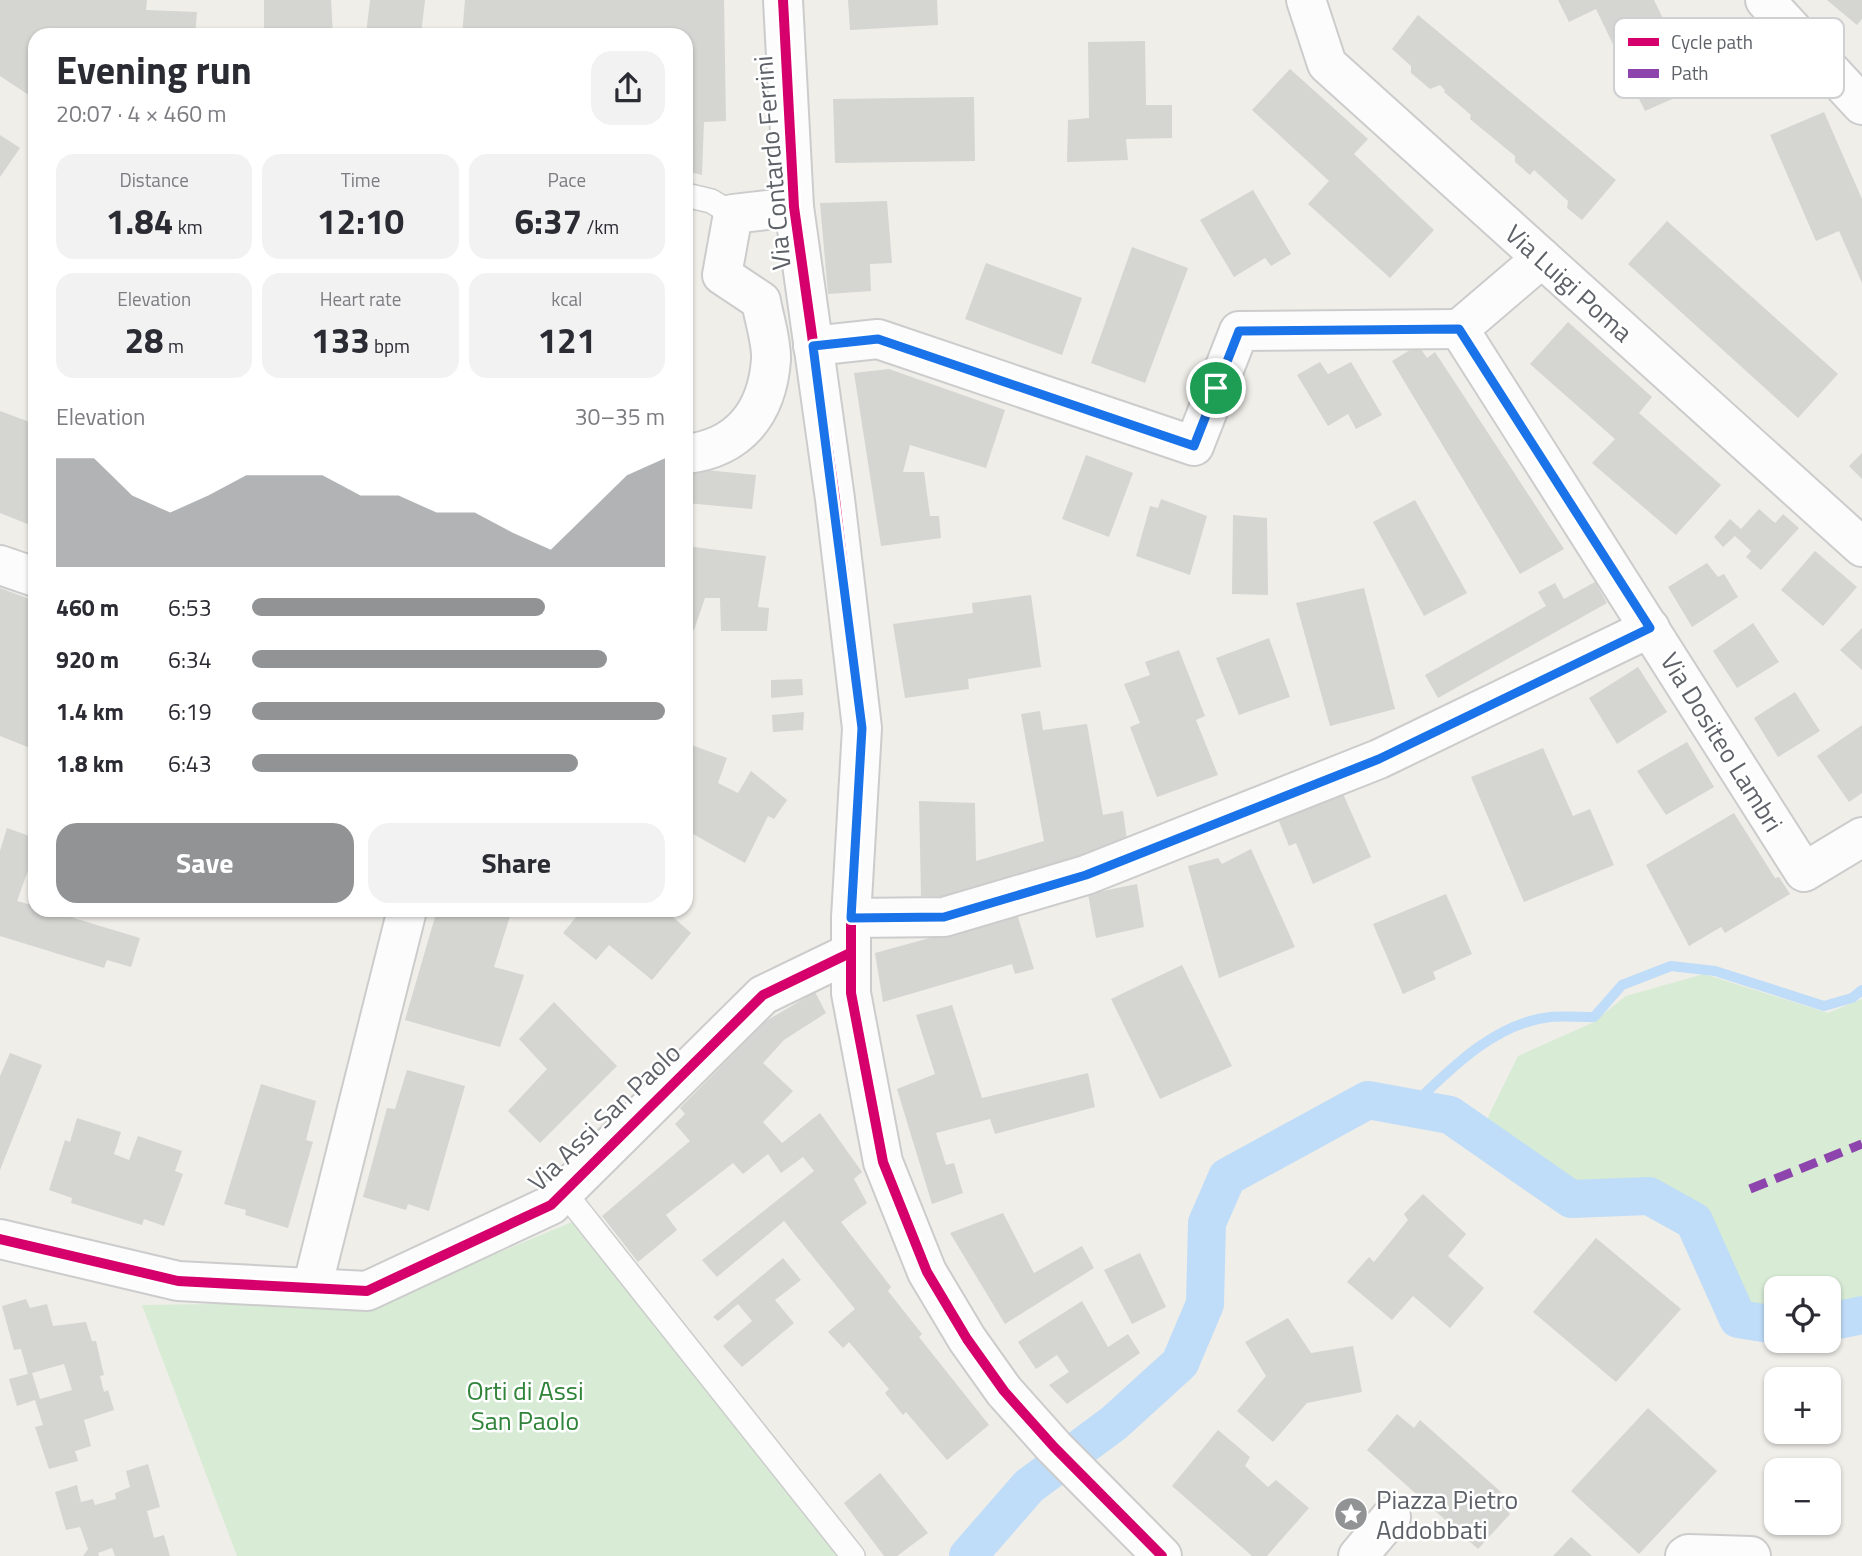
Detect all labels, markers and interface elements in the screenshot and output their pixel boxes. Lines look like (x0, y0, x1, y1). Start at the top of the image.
legend (1614, 18, 1844, 98)
text: Cycle path (1671, 27, 1753, 56)
text: Evening run (56, 41, 252, 99)
button: share (591, 51, 665, 125)
street label: Via Contardo Ferrini (743, 54, 801, 272)
text: Path (1671, 58, 1709, 87)
text: 20:07 · 4 × 460 m (56, 96, 226, 131)
text: Distance (119, 165, 189, 194)
text: Time (341, 165, 380, 194)
text: Pace (548, 165, 586, 194)
text: 1.84 (106, 194, 173, 248)
text: 12:10 (317, 194, 404, 248)
text: 6:37 (514, 194, 582, 248)
text: km (173, 212, 203, 241)
text: /km (582, 212, 619, 241)
street label: Via Luigi Poma (1497, 215, 1641, 351)
text: Elevation (117, 284, 191, 313)
text: Heart rate (320, 284, 401, 313)
text: kcal (551, 284, 582, 313)
text: 28 (125, 313, 164, 367)
text: 133 (311, 313, 370, 367)
text: 121 (537, 313, 596, 367)
text: m (164, 331, 184, 360)
text: bpm (370, 331, 410, 360)
pin (1186, 358, 1246, 418)
icon: arrive (1197, 369, 1235, 407)
text: Elevation (56, 399, 145, 434)
text: 30–35 m (575, 399, 665, 434)
text: 460 m (56, 590, 119, 625)
text: 6:53 (168, 590, 212, 625)
text: 920 m (56, 642, 119, 677)
text: 6:34 (168, 642, 212, 677)
street label: Via Dositeo Lambri (1651, 645, 1793, 839)
text: 1.4 km (56, 694, 124, 729)
text: 6:19 (168, 694, 212, 729)
text: 1.8 km (56, 746, 124, 781)
text: 6:43 (168, 746, 212, 781)
button: Save (56, 823, 354, 903)
button: Share (368, 823, 665, 903)
street label: Via Assi San Paolo (519, 1034, 689, 1200)
map controls (1764, 1276, 1841, 1535)
button: locate (1764, 1276, 1841, 1353)
button: + (1764, 1367, 1841, 1444)
park label: Orti di Assi San Paolo (466, 1371, 584, 1440)
button: − (1764, 1458, 1841, 1535)
place label: Piazza Pietro Addobbati (1376, 1480, 1518, 1549)
place icon: Piazza Pietro Addobbati (1332, 1495, 1370, 1533)

